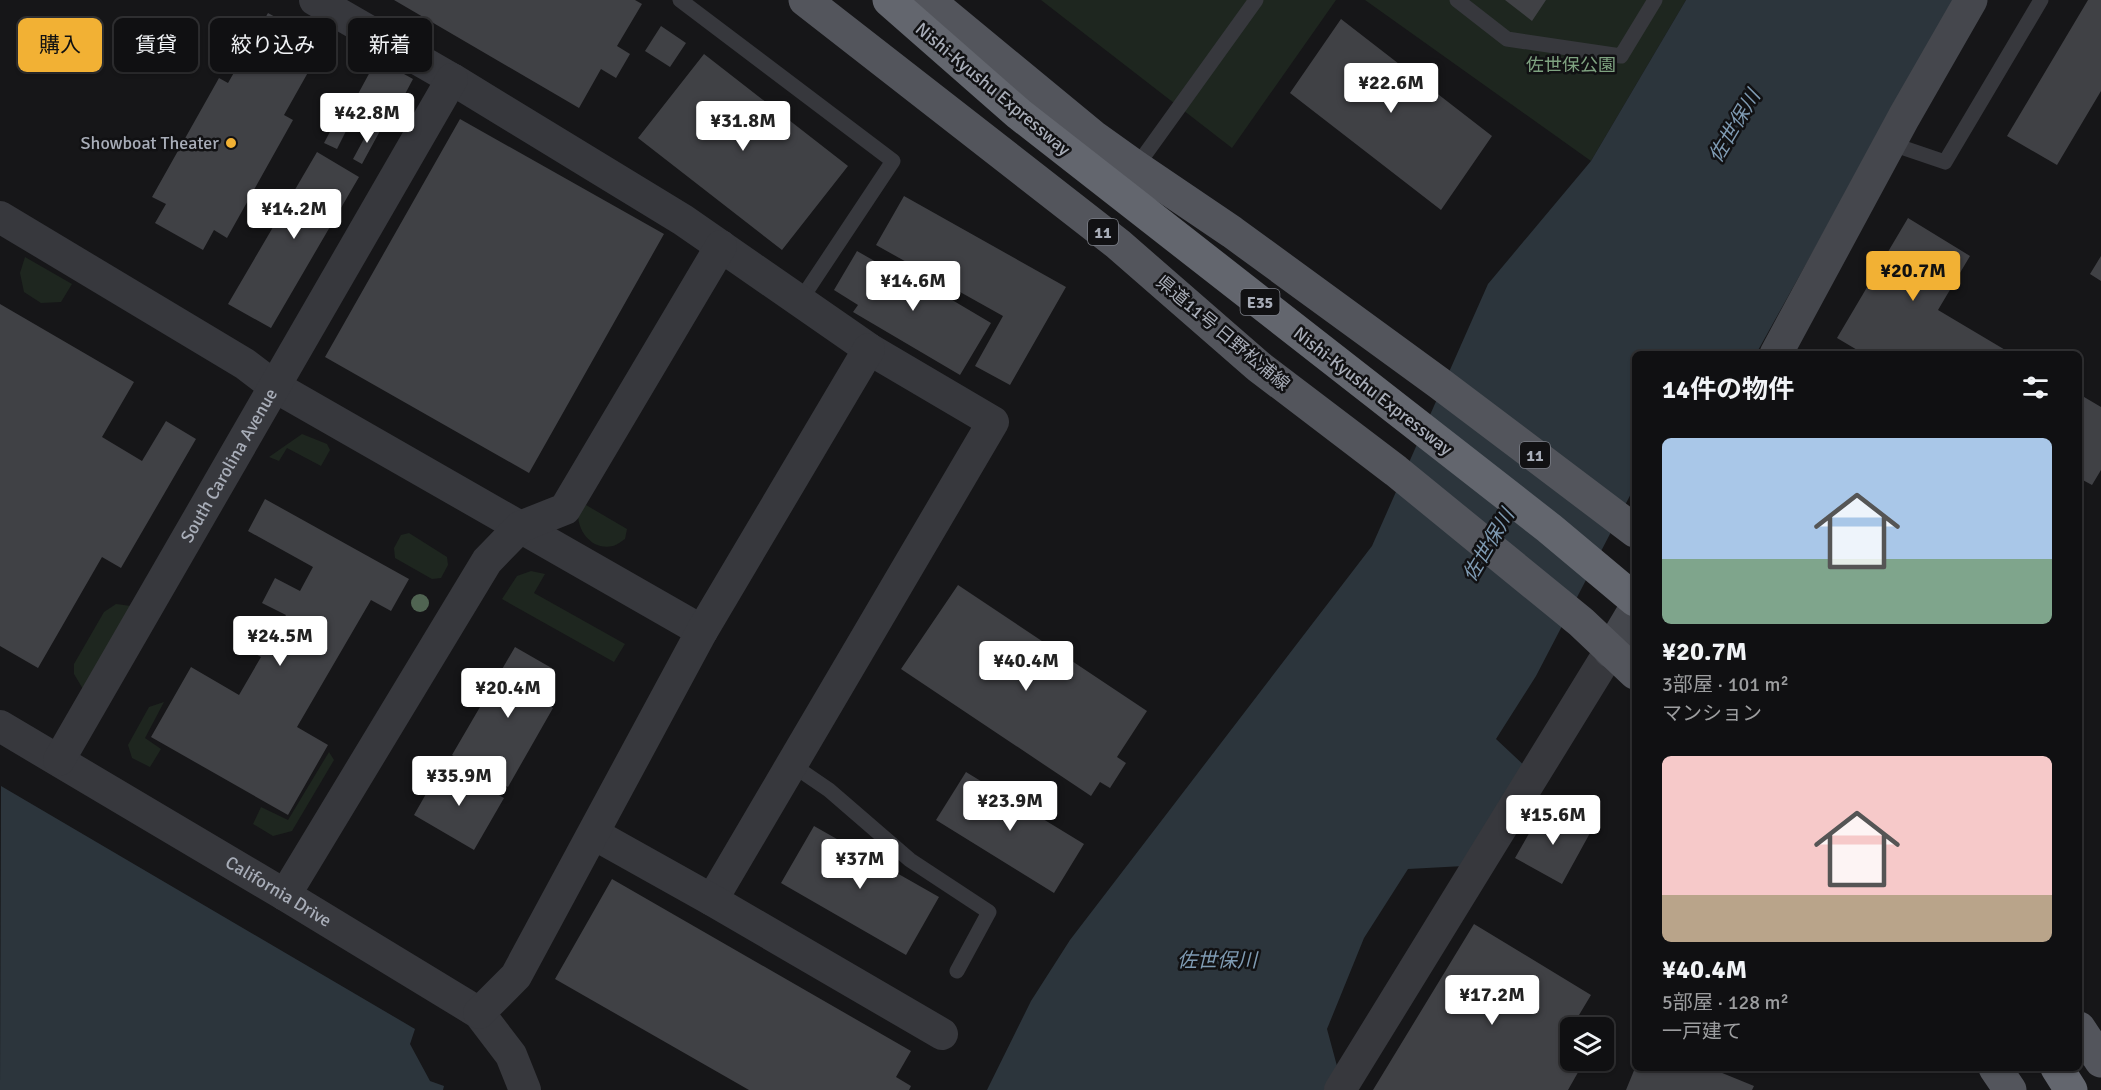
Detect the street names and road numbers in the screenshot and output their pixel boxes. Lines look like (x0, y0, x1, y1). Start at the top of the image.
street label: Nishi-Kyushu Expressway (911, 18, 1075, 161)
road number: 11 (1088, 219, 1118, 245)
street label: 県道11号 日野松浦線 (1152, 271, 1294, 395)
road number: E35 (1240, 289, 1280, 315)
street label: Nishi-Kyushu Expressway (1289, 322, 1457, 460)
street label: South Carolina Avenue (176, 385, 282, 546)
road number: 11 (1520, 442, 1550, 468)
street label: California Drive (222, 851, 336, 932)

